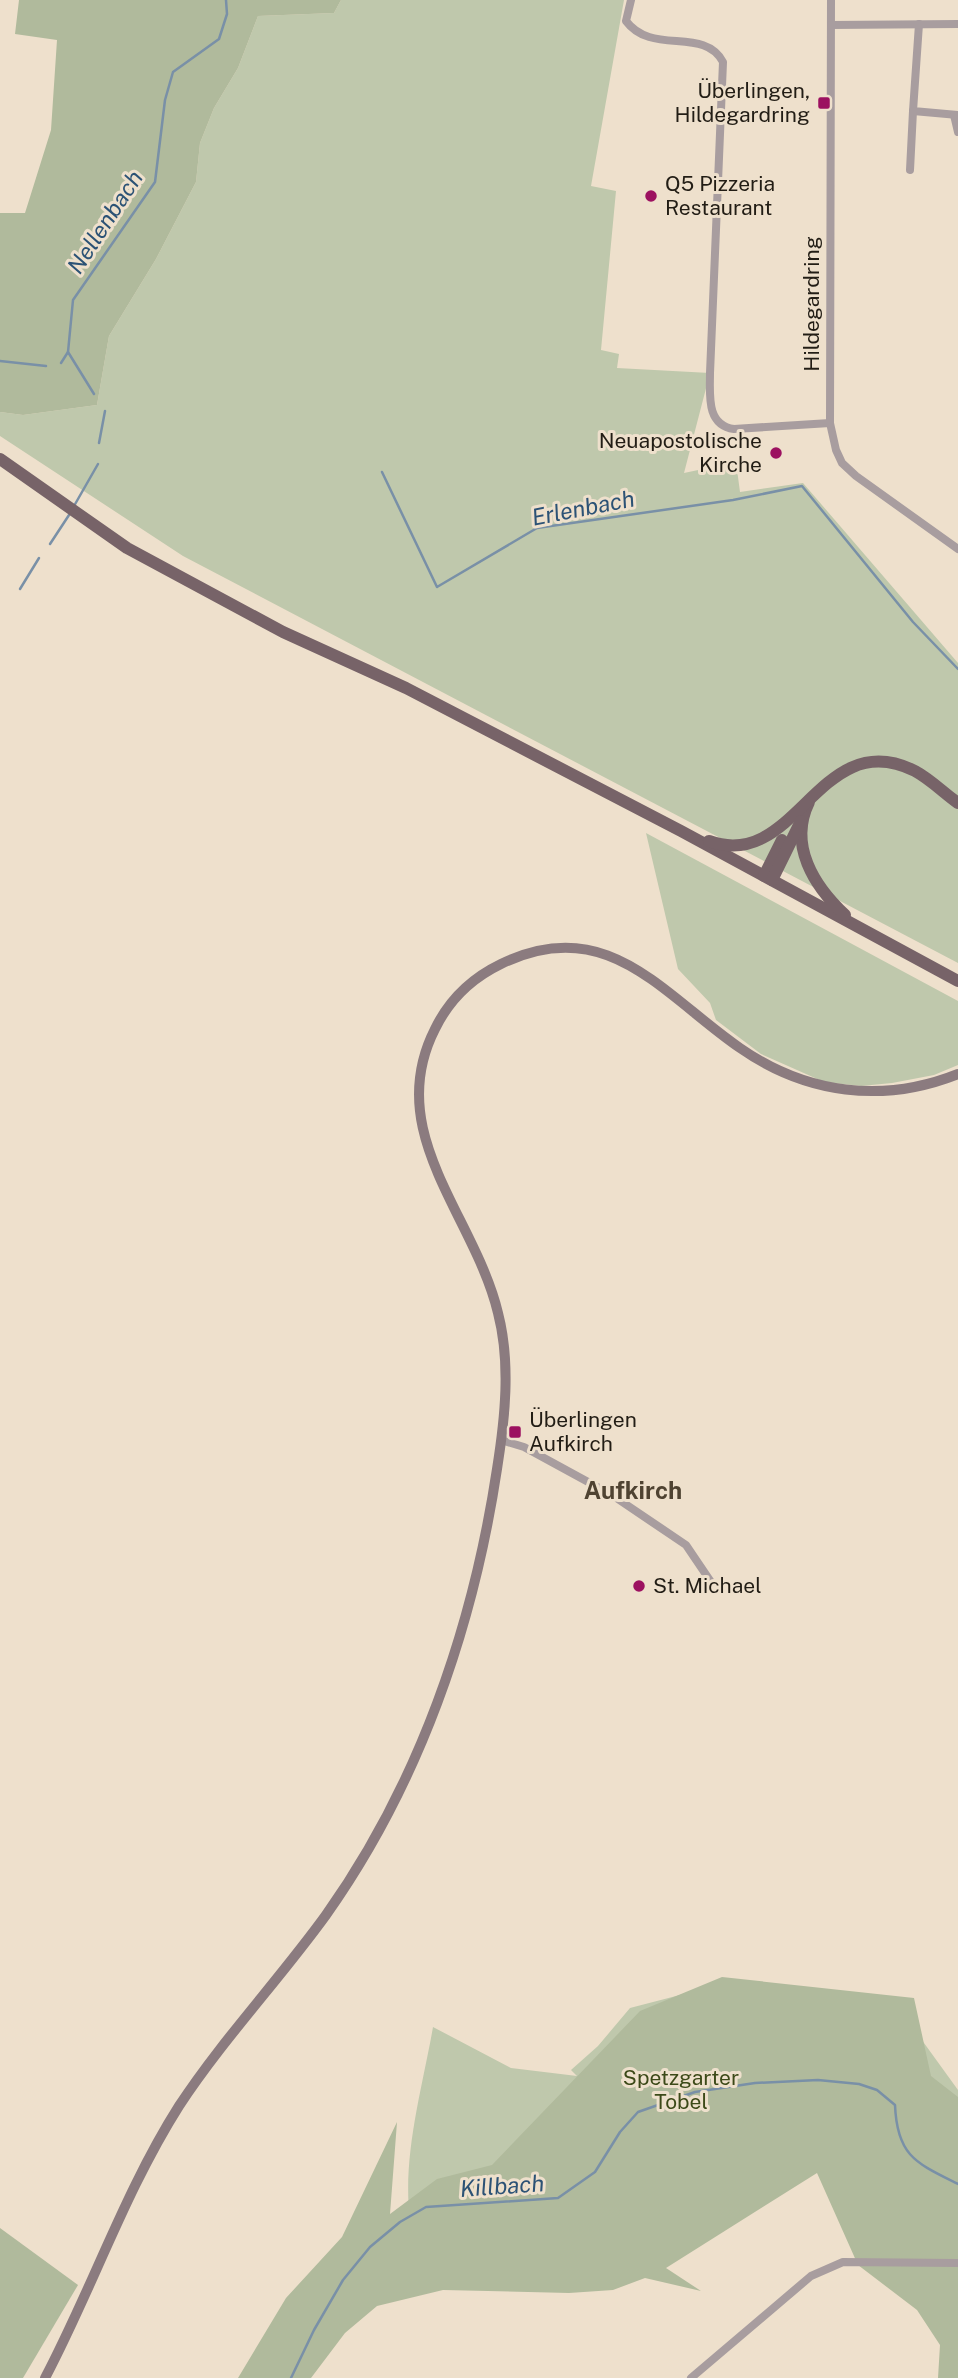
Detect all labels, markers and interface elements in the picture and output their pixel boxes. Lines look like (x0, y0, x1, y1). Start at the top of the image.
place label: Überlingen, Hildegardring (675, 78, 810, 127)
marker: Überlingen, Hildegardring (816, 95, 832, 111)
water label: Nellenbach (61, 165, 148, 278)
place label: Q5 Pizzeria Restaurant (665, 171, 775, 220)
marker: Q5 Pizzeria Restaurant (643, 188, 659, 204)
street label: Hildegardring (799, 236, 824, 372)
place label: Neuapostolische Kirche (599, 428, 762, 477)
marker: Neuapostolische Kirche (768, 445, 784, 461)
water label: Erlenbach (529, 484, 637, 531)
place label: Überlingen Aufkirch (529, 1407, 637, 1456)
marker: Überlingen Aufkirch (507, 1424, 523, 1440)
district label: Aufkirch (584, 1476, 682, 1504)
place label: St. Michael (653, 1573, 762, 1598)
marker: St. Michael (631, 1578, 647, 1594)
park label: Spetzgarter Tobel (623, 2065, 739, 2114)
water label: Killbach (459, 2169, 545, 2202)

